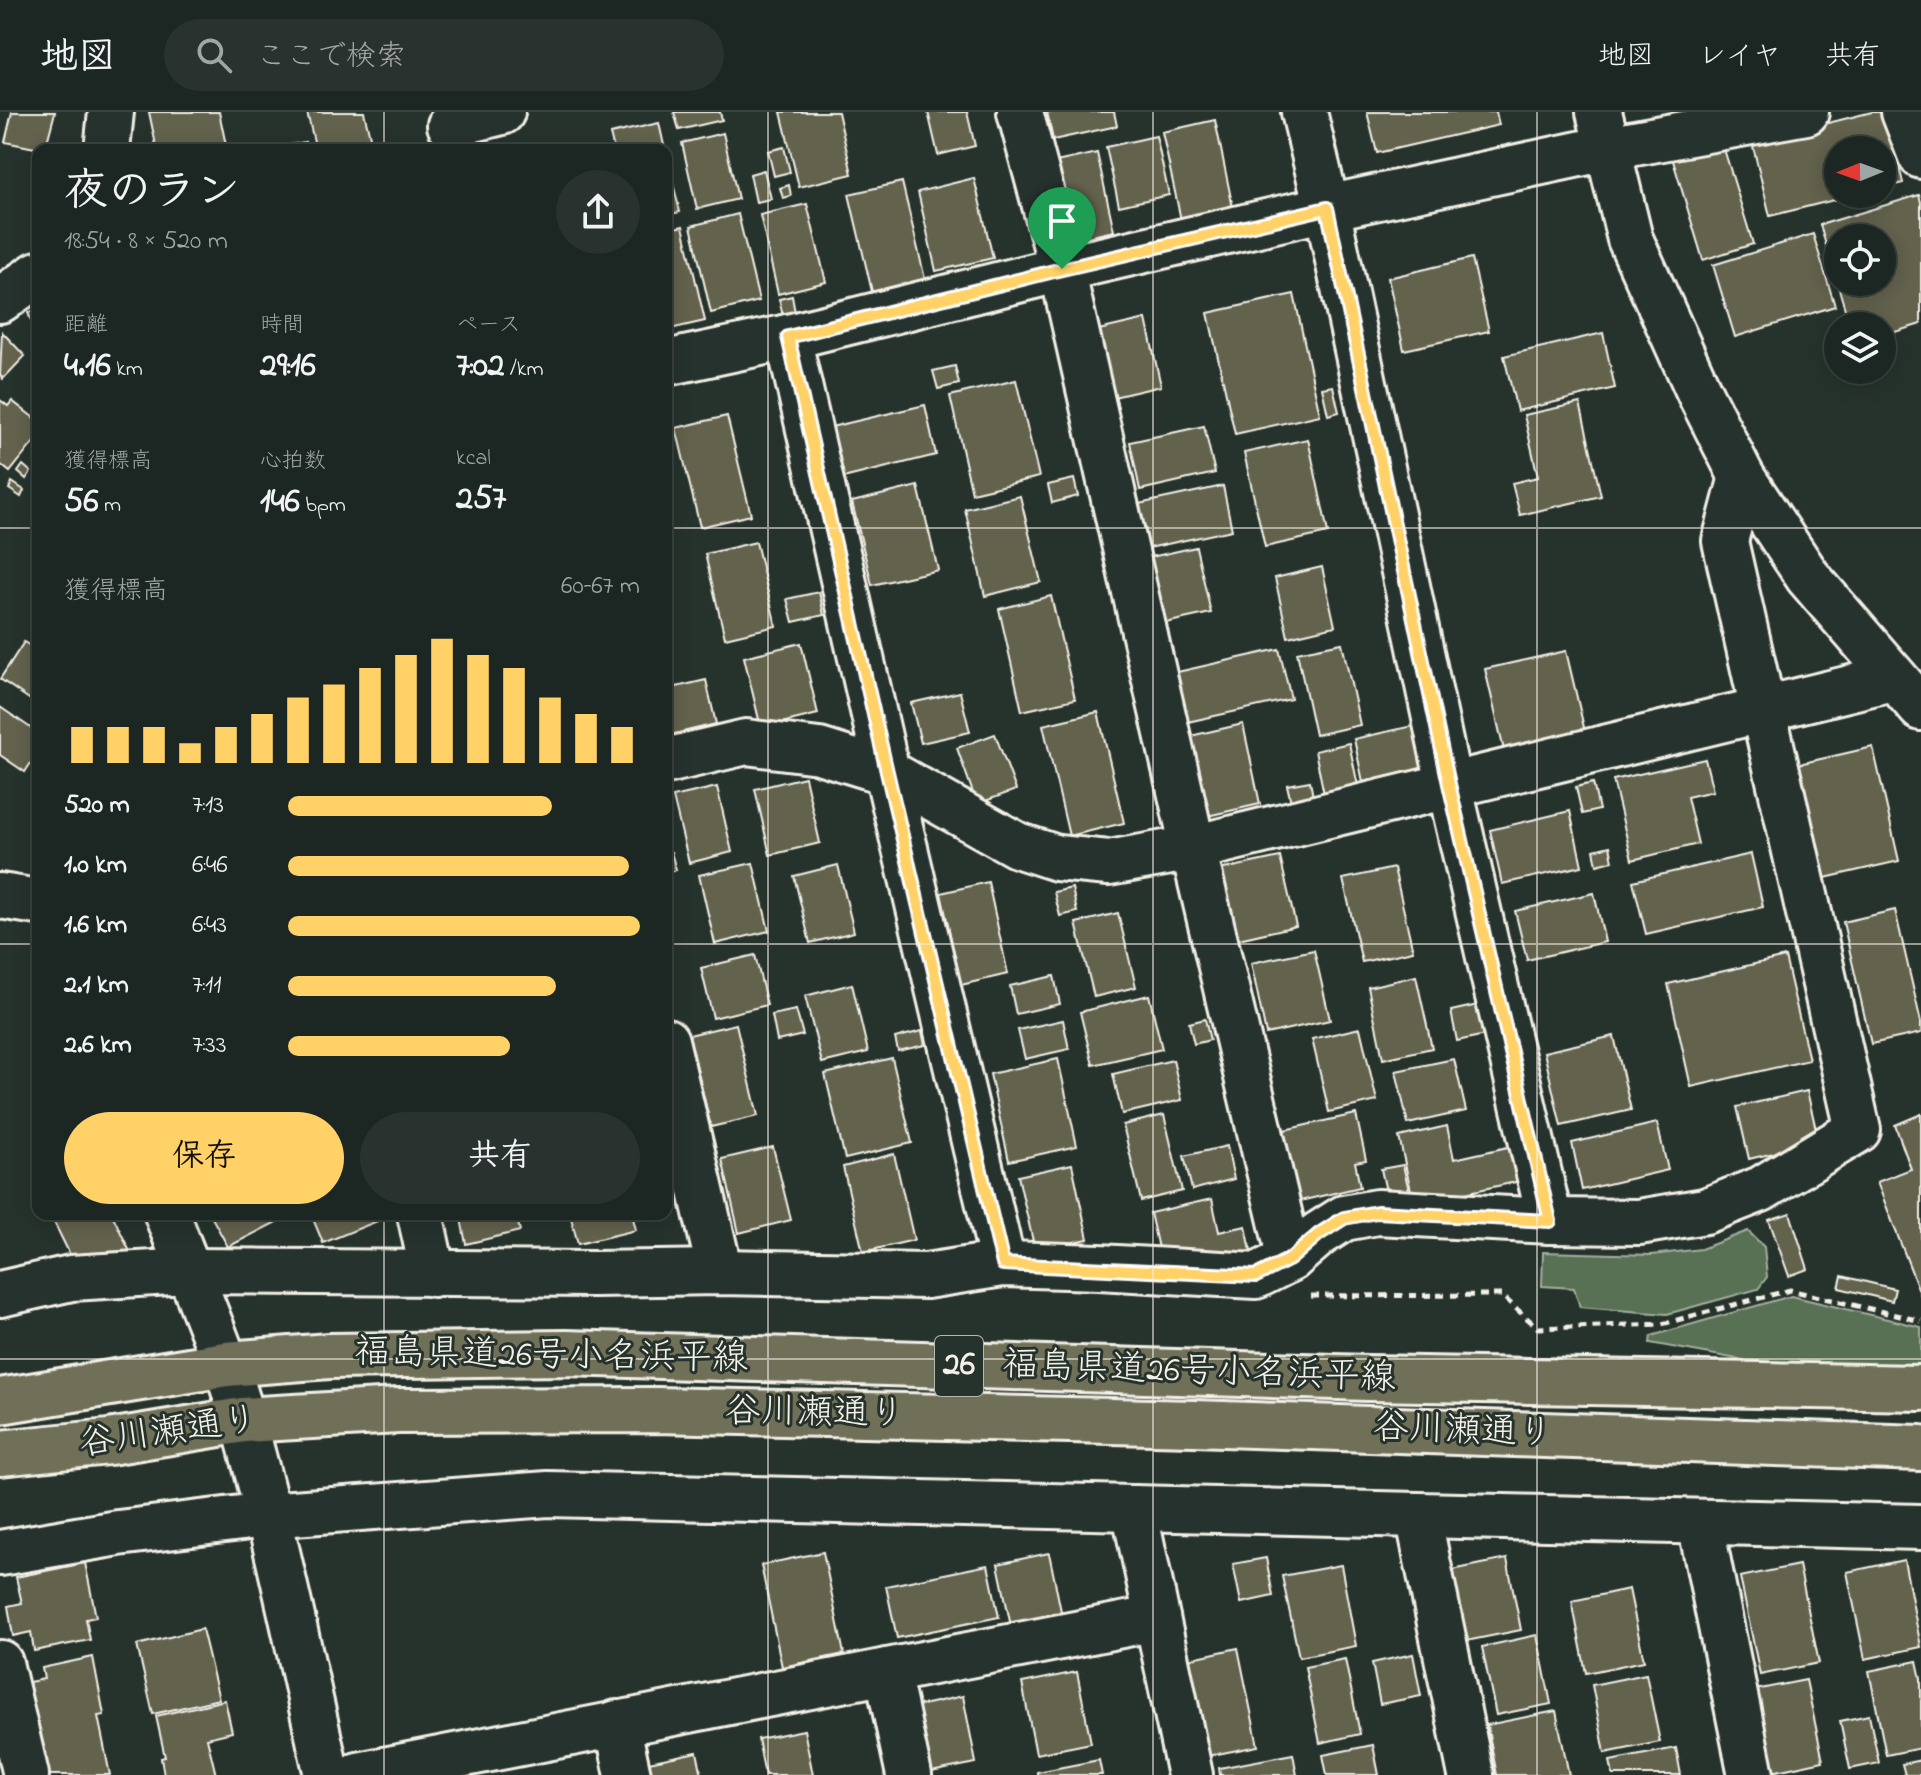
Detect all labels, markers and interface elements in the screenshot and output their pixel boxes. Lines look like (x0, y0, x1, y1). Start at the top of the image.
search box (164, 19, 724, 91)
text: 地図 (40, 31, 116, 87)
icon: search (192, 33, 236, 77)
text: ここで検索 (256, 36, 406, 80)
text: 地図 (1598, 37, 1654, 78)
text: レイヤ (1698, 37, 1781, 78)
text: 共有 (1825, 37, 1881, 78)
north arrow (1824, 136, 1896, 208)
map controls (1824, 136, 1896, 384)
text: 夜のラン (64, 161, 240, 225)
button: share (556, 170, 640, 254)
pin (1028, 187, 1096, 269)
icon: arrive (1040, 199, 1084, 243)
text: 18:54 · 8 × 520 m (64, 223, 228, 261)
button: locate (1824, 224, 1896, 296)
text: 距離 (64, 310, 108, 342)
text: 時間 (260, 310, 304, 342)
text: ペース (456, 310, 521, 342)
button: layers (1824, 312, 1896, 384)
text: 4.16 (64, 342, 111, 392)
text: 29:16 (260, 342, 316, 392)
text: 7:02 (456, 342, 504, 392)
text: km (111, 354, 143, 386)
text: /km (504, 354, 544, 386)
text: kcal (456, 443, 491, 475)
text: 獲得標高 (64, 446, 152, 478)
text: 心拍数 (260, 446, 326, 478)
text: 257 (456, 475, 506, 525)
text: 56 (64, 478, 98, 528)
text: 146 (260, 478, 300, 528)
text: m (98, 490, 121, 522)
text: bpm (300, 490, 346, 522)
text: 60–67 m (561, 568, 640, 606)
text: 獲得標高 (64, 573, 168, 611)
text: 520 m (64, 787, 130, 825)
text: 7:13 (192, 787, 224, 825)
text: 1.0 km (64, 847, 127, 885)
text: 6:46 (192, 847, 228, 885)
text: 1.6 km (64, 907, 127, 945)
text: 6:43 (192, 907, 227, 945)
text: 2.1 km (64, 967, 129, 1005)
text: 7:11 (192, 967, 221, 1005)
text: 2.6 km (64, 1027, 132, 1065)
text: 7:33 (192, 1027, 226, 1065)
button: 保存 (64, 1112, 344, 1204)
button: 共有 (360, 1112, 640, 1204)
street label: 福島県道26号小名浜平線 (354, 1327, 748, 1387)
road number: 26 (935, 1336, 983, 1396)
street label: 福島県道26号小名浜平線 (1001, 1340, 1397, 1406)
street label: 谷川瀬通り (725, 1386, 905, 1442)
street label: 谷川瀬通り (76, 1394, 262, 1472)
street label: 谷川瀬通り (1372, 1402, 1554, 1462)

